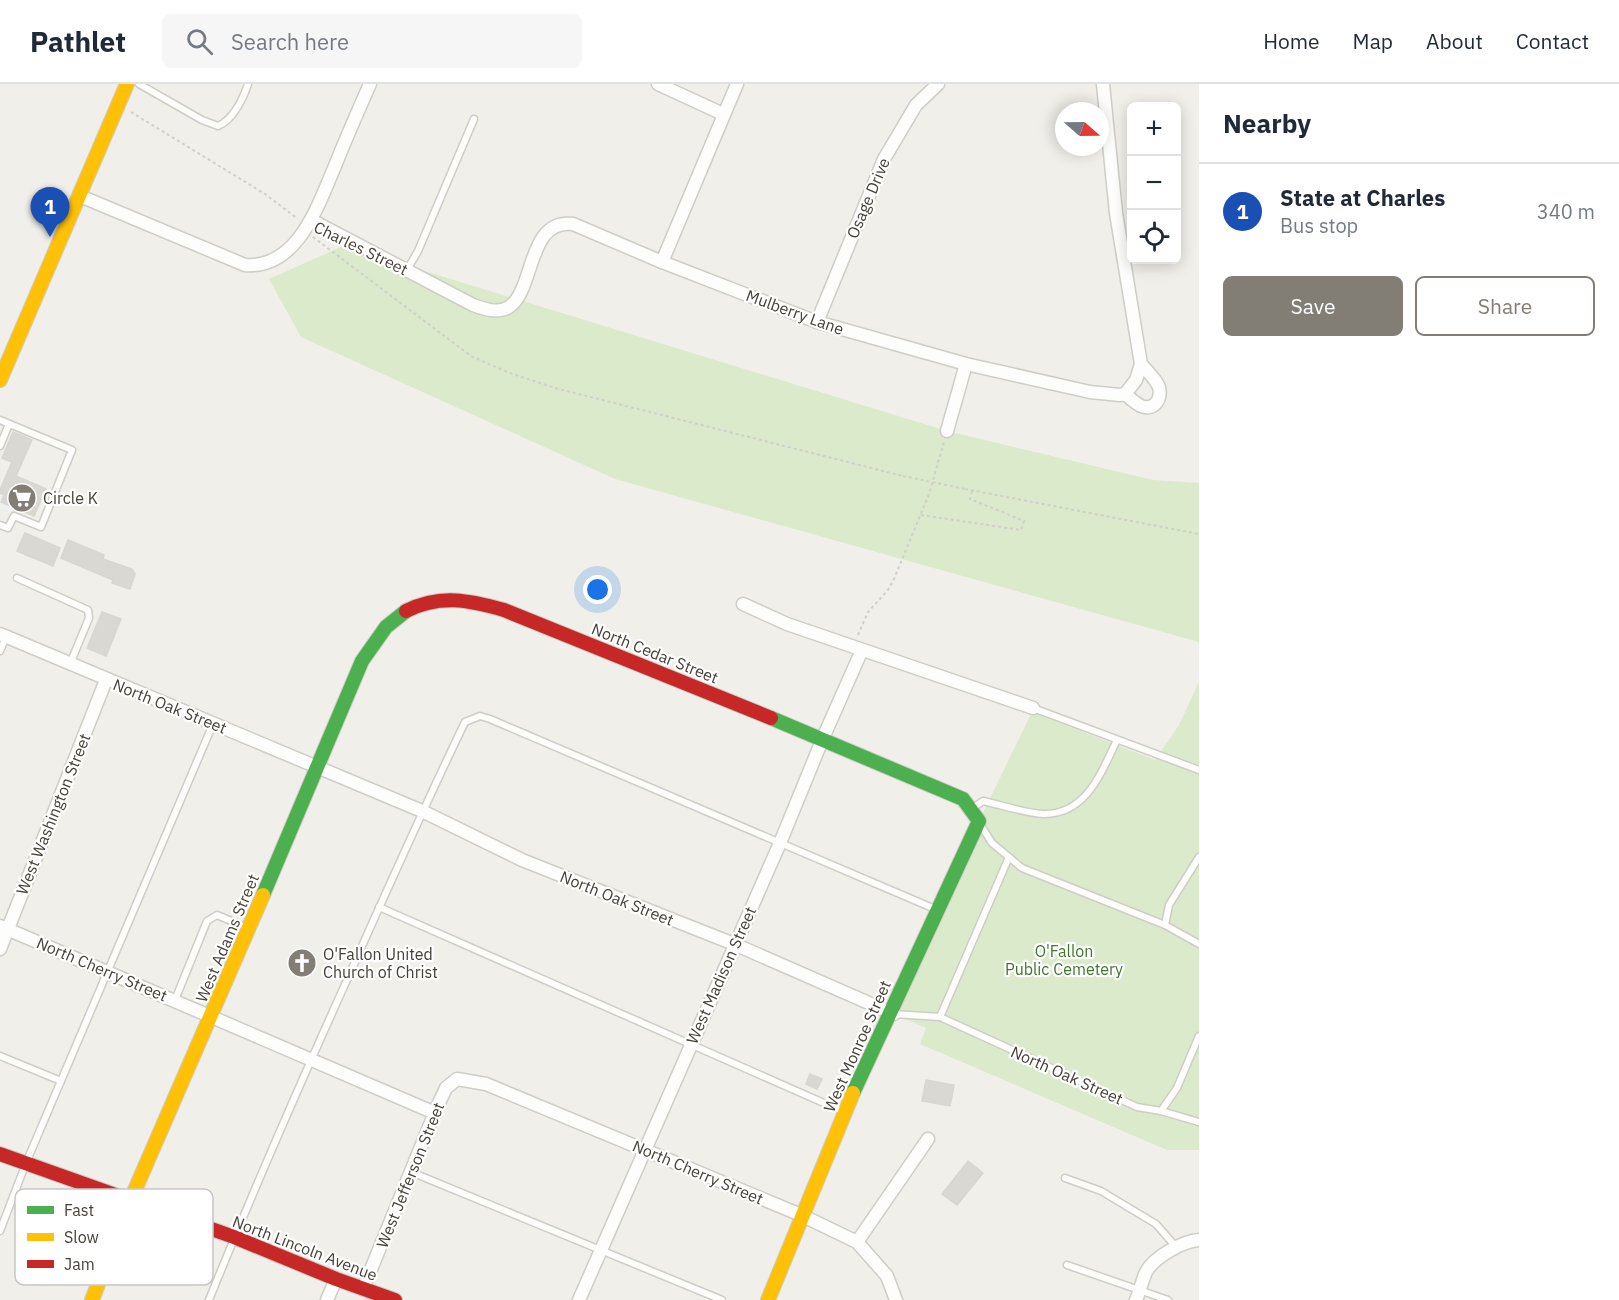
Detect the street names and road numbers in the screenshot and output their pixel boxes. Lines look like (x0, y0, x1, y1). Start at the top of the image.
street label: Osage Drive (842, 154, 894, 241)
street label: Charles Street (311, 217, 411, 279)
street label: Mulberry Lane (743, 285, 847, 339)
street label: North Cedar Street (589, 618, 721, 688)
street label: North Oak Street (110, 674, 230, 738)
street label: West Washington Street (11, 730, 95, 898)
street label: North Oak Street (557, 866, 677, 930)
street label: West Adams Street (191, 871, 263, 1005)
street label: West Madison Street (682, 903, 760, 1047)
street label: North Cherry Street (34, 932, 170, 1006)
street label: West Monroe Street (819, 977, 895, 1115)
street label: North Oak Street (1008, 1041, 1126, 1109)
street label: West Jefferson Street (372, 1099, 448, 1251)
street label: North Cherry Street (630, 1135, 766, 1209)
street label: North Lincoln Avenue (230, 1211, 380, 1285)

